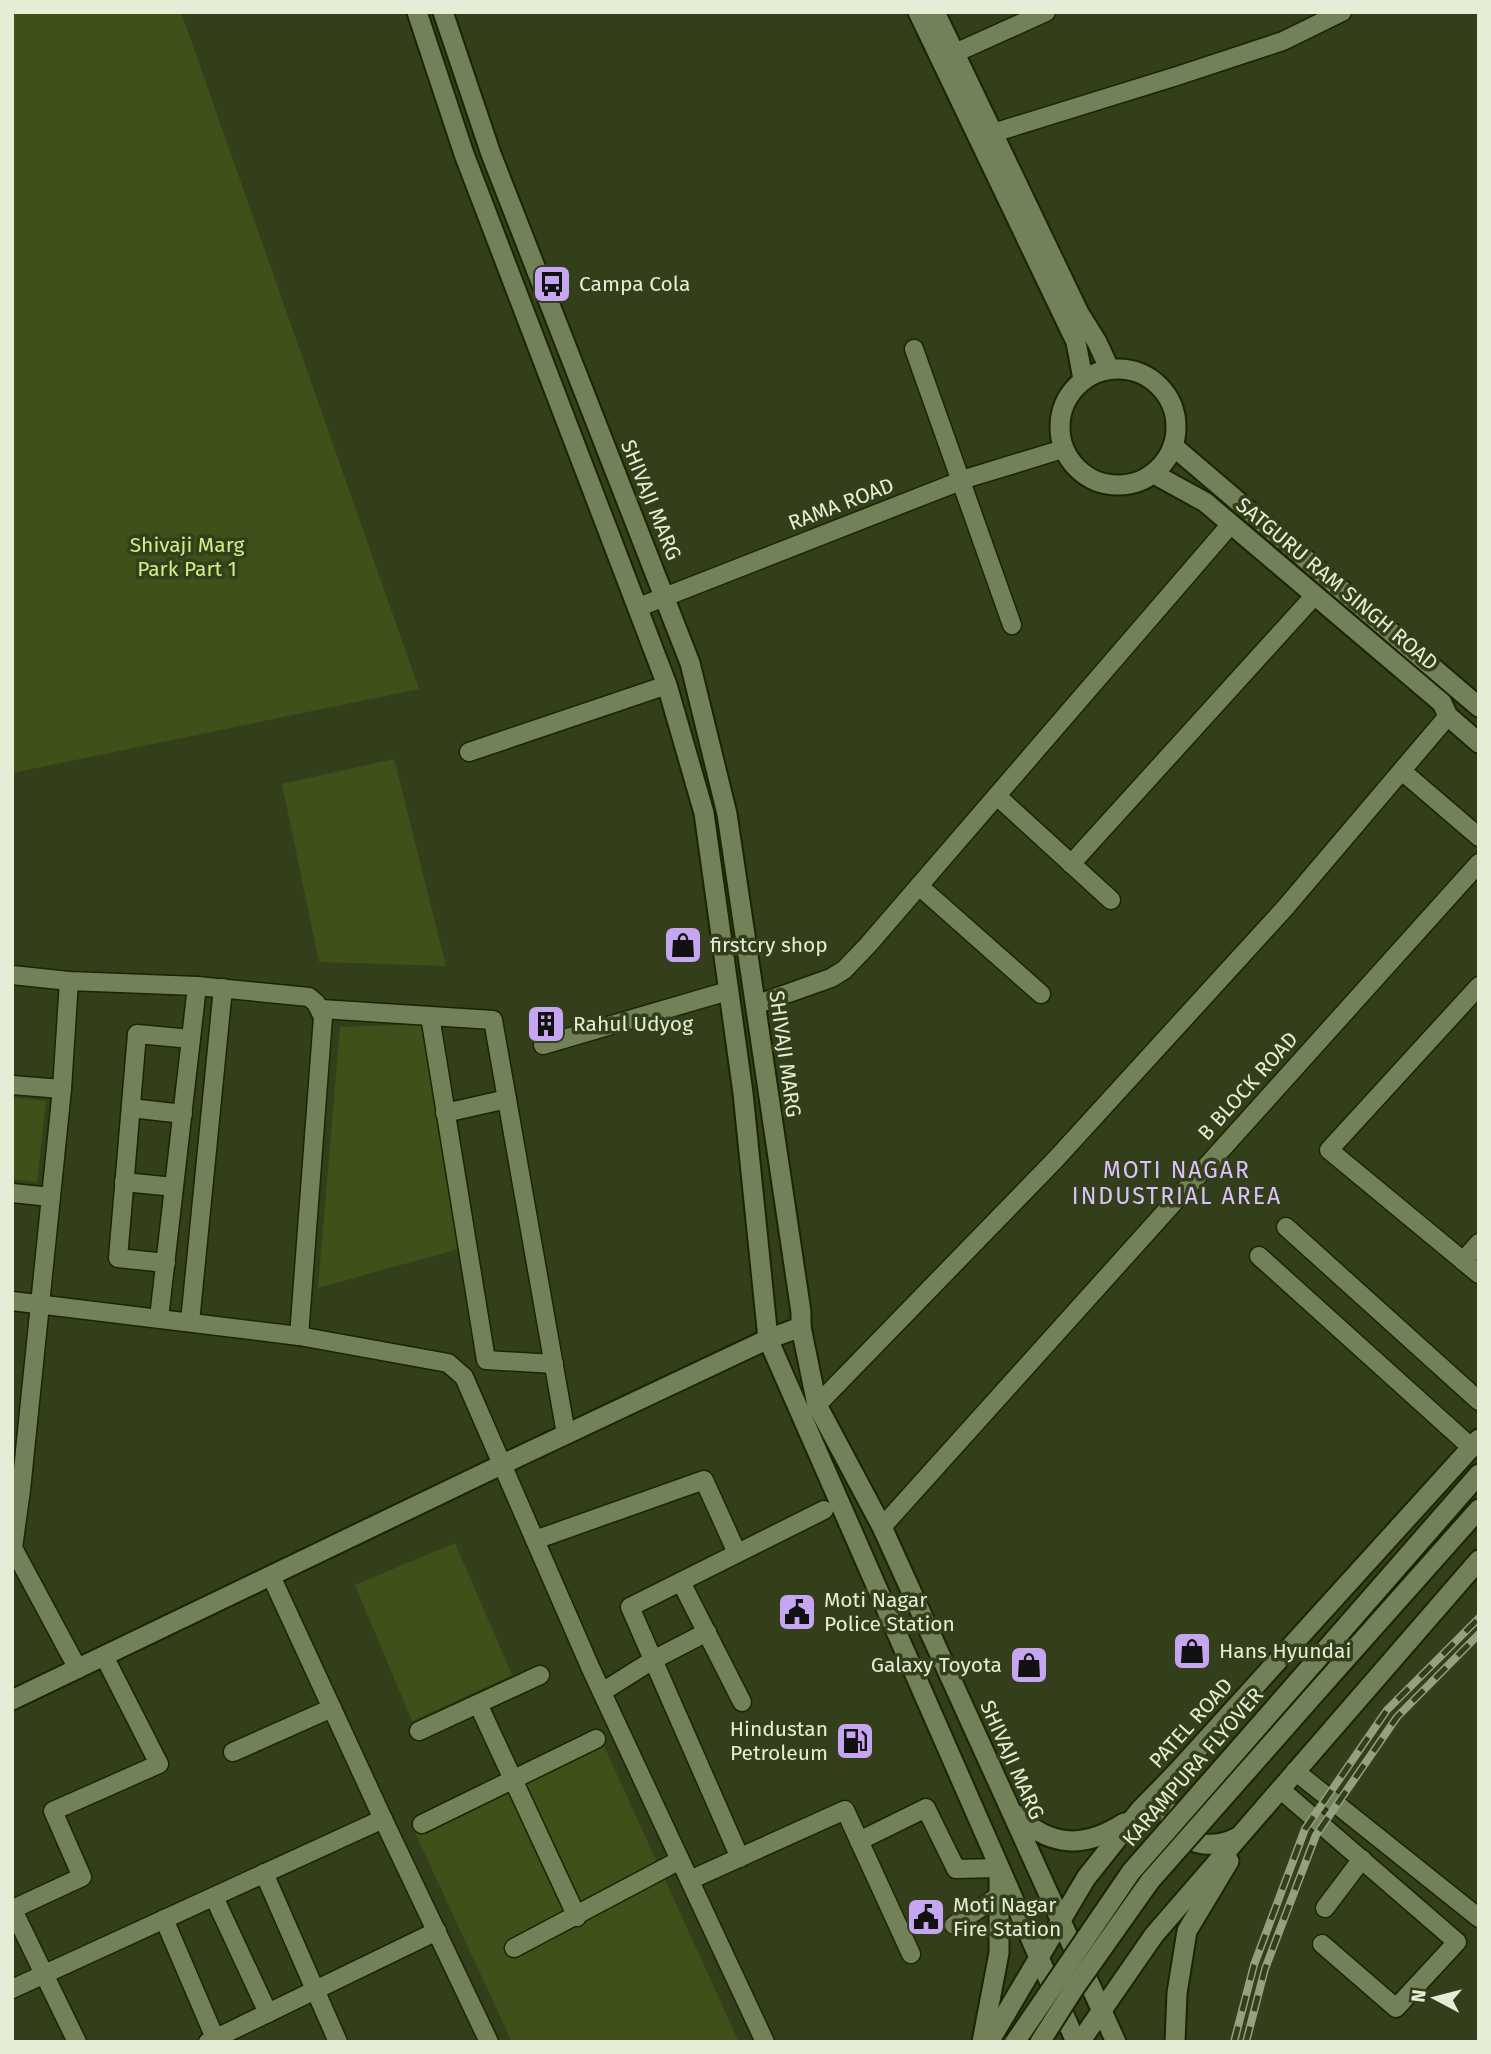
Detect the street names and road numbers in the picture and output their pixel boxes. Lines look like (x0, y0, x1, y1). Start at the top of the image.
street label: SHIVAJI MARG (615, 436, 687, 564)
street label: RAMA ROAD (784, 472, 898, 536)
street label: SATGURU RAM SINGH ROAD (1231, 492, 1443, 676)
street label: SHIVAJI MARG (763, 989, 807, 1119)
street label: B BLOCK ROAD (1192, 1026, 1304, 1146)
street label: PATEL ROAD (1144, 1673, 1238, 1773)
street label: KARAMPURA FLYOVER (1117, 1682, 1269, 1852)
street label: SHIVAJI MARG (974, 1696, 1050, 1824)

